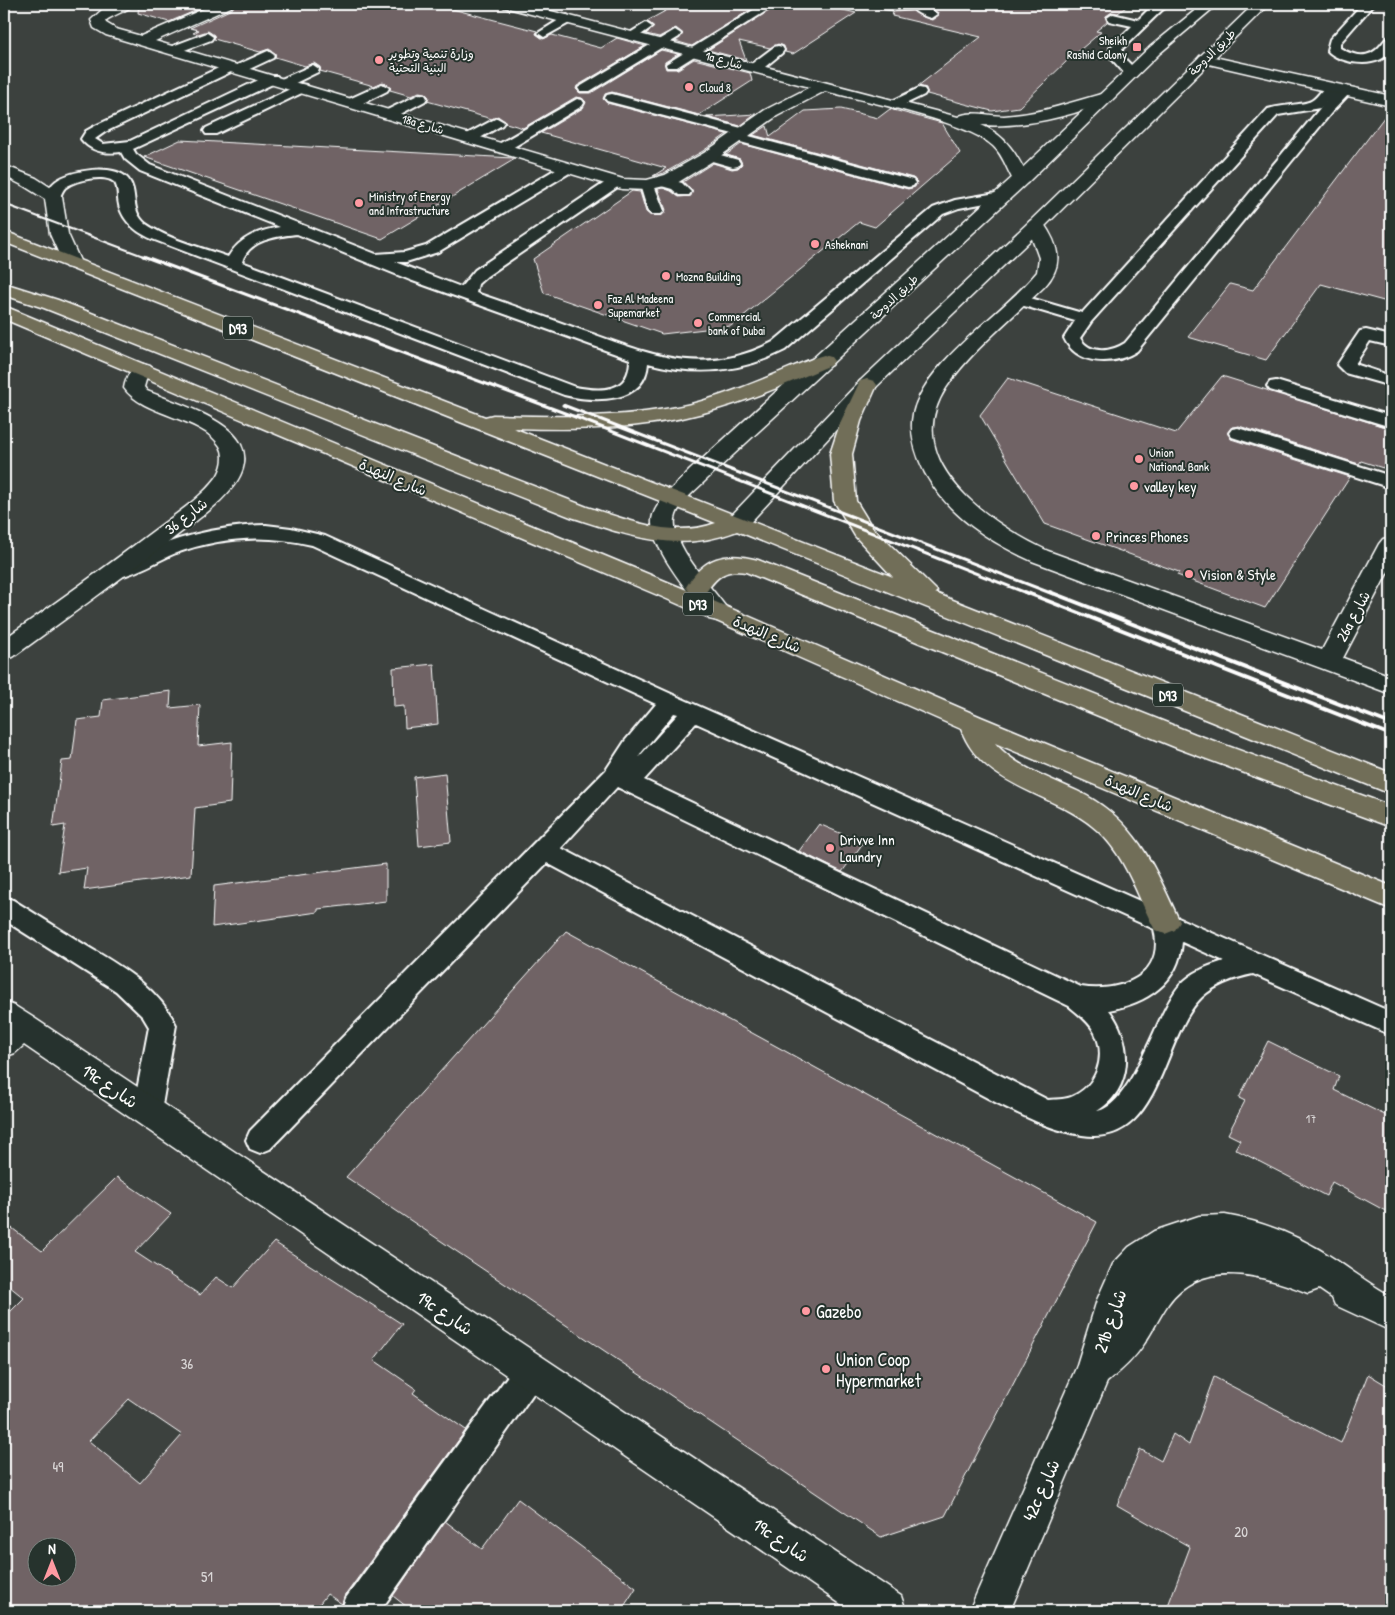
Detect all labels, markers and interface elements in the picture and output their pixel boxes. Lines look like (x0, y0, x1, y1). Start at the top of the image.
street label: طريق الدوحة (1185, 25, 1239, 79)
place label: Sheikh Rashid Colony (1067, 32, 1127, 63)
marker: Sheikh Rashid Colony (1131, 41, 1143, 53)
place label: وزارة تنمية وتطوير البنية التحتية (388, 45, 474, 76)
street label: 1a شارع (703, 47, 744, 74)
marker: وزارة تنمية وتطوير البنية التحتية (373, 54, 385, 66)
place label: Cloud 8 (699, 79, 731, 96)
marker: Cloud 8 (683, 81, 695, 93)
street label: 18a شارع (400, 110, 446, 139)
place label: Ministry of Energy and Infrastructure (369, 188, 451, 219)
marker: Ministry of Energy and Infrastructure (353, 197, 365, 209)
place label: Asheknani (825, 236, 869, 253)
marker: Asheknani (809, 238, 821, 250)
place label: Mozna Building (676, 268, 741, 285)
marker: Mozna Building (660, 270, 672, 282)
street label: طريق الدوحة (866, 270, 922, 324)
place label: Faz Al Madeena Supemarket (607, 290, 673, 321)
marker: Faz Al Madeena Supemarket (592, 299, 604, 311)
place label: Commercial bank of Dubai (708, 308, 766, 339)
road number: D93 (223, 316, 253, 339)
marker: Commercial bank of Dubai (692, 317, 704, 329)
place label: Union National Bank (1149, 444, 1209, 475)
street label: شارع النهدة (356, 453, 430, 501)
marker: Union National Bank (1133, 453, 1145, 465)
place label: valley key (1144, 476, 1197, 497)
marker: valley key (1128, 480, 1140, 492)
street label: شارع 36 (160, 493, 212, 539)
place label: Princes Phones (1106, 526, 1188, 547)
marker: Princes Phones (1090, 530, 1102, 542)
place label: Vision & Style (1199, 564, 1276, 585)
marker: Vision & Style (1183, 568, 1195, 580)
street label: 26a شارع (1331, 587, 1375, 645)
road number: D93 (683, 592, 713, 616)
street label: شارع النهدة (730, 610, 804, 658)
road number: D93 (1153, 684, 1183, 706)
street label: شارع النهدة (1102, 769, 1176, 817)
place label: Drivve Inn Laundry (840, 829, 895, 867)
marker: Drivve Inn Laundry (824, 842, 836, 854)
street label: 19c شارع (77, 1058, 143, 1114)
house number: 17 (1306, 1110, 1316, 1127)
street label: 19c شارع (412, 1285, 478, 1341)
street label: 21b شارع (1088, 1286, 1132, 1356)
place label: Gazebo (816, 1299, 861, 1324)
marker: Gazebo (800, 1305, 812, 1317)
place label: Union Coop Hypermarket (836, 1347, 922, 1393)
house number: 36 (181, 1353, 193, 1374)
marker: Union Coop Hypermarket (820, 1363, 832, 1375)
street label: 42c شارع (1016, 1455, 1066, 1525)
house number: 49 (52, 1456, 64, 1477)
street label: 19c شارع (748, 1512, 814, 1568)
house number: 20 (1234, 1521, 1248, 1542)
north arrow (28, 1538, 78, 1588)
text: N (48, 1539, 56, 1558)
house number: 51 (201, 1566, 213, 1587)

